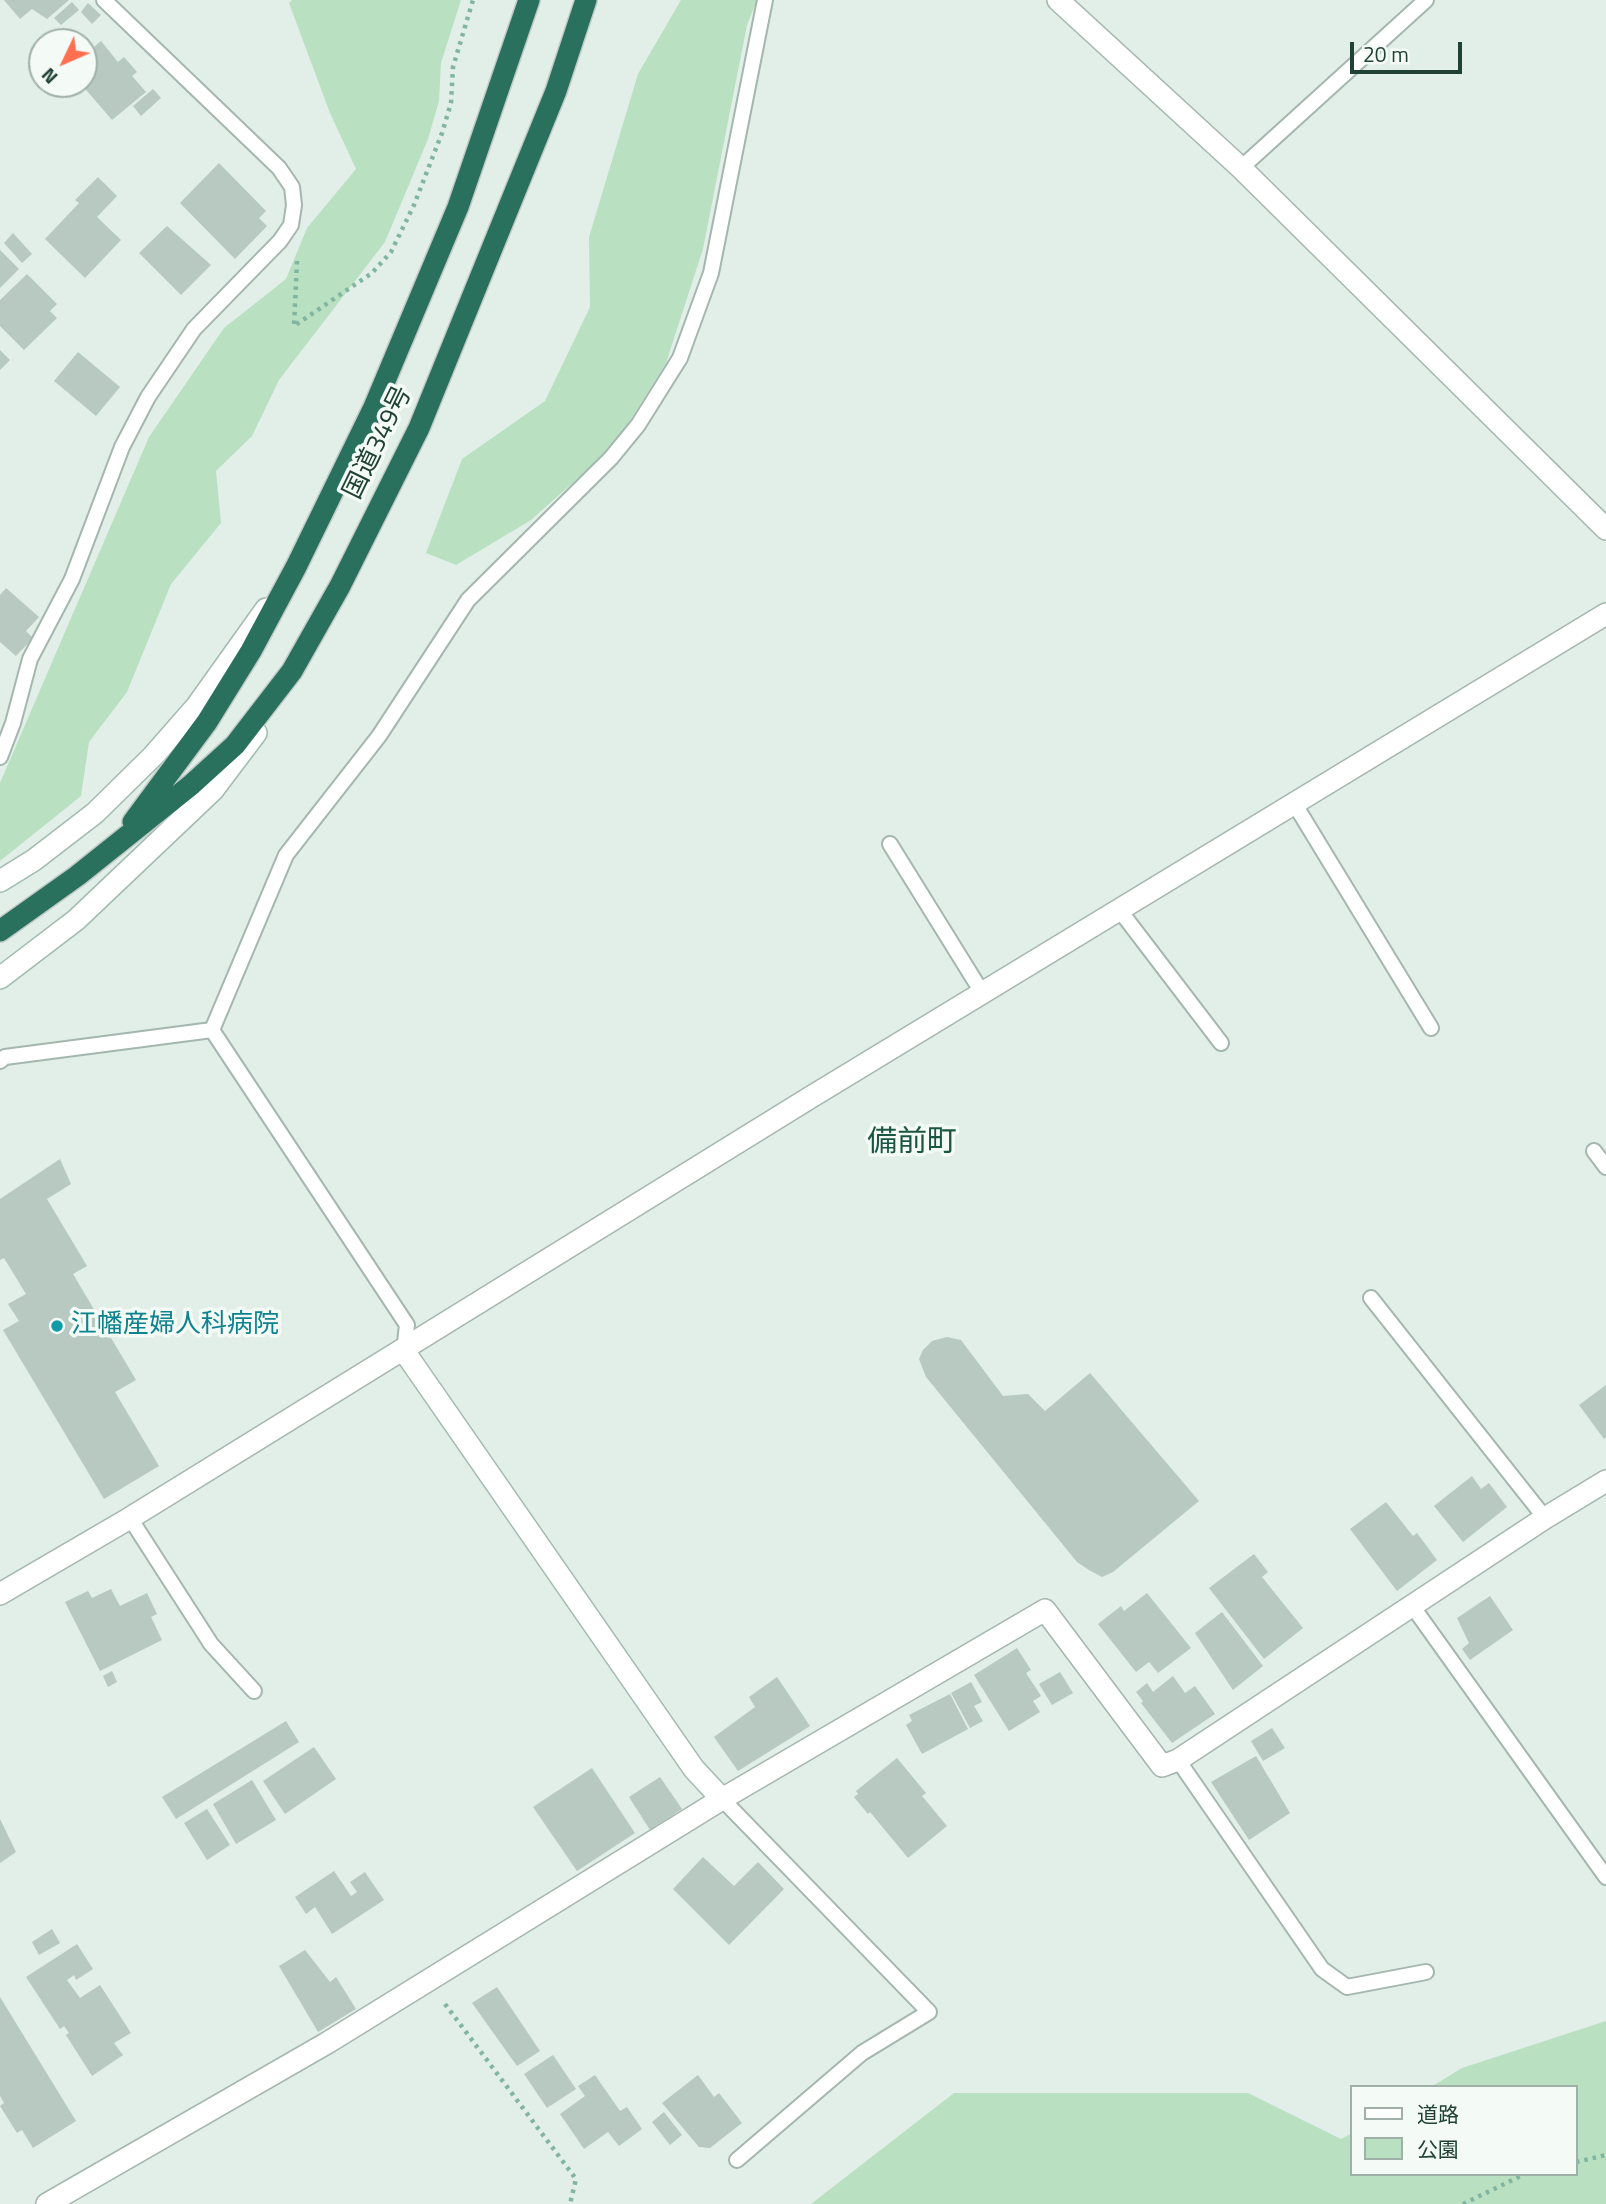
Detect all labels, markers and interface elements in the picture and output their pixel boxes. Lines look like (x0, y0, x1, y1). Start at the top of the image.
north arrow (28, 28, 98, 98)
scale bar (1354, 28, 1466, 72)
text: 20 m (1363, 38, 1409, 70)
text: N (34, 62, 64, 91)
street label: 国道349号 (338, 381, 420, 505)
district label: 備前町 (867, 1126, 957, 1162)
place label: 江幡産婦人科病院 (71, 1310, 279, 1342)
marker: 江幡産婦人科病院 (49, 1318, 65, 1334)
legend (1350, 2085, 1578, 2176)
text: 道路 (1417, 2098, 1459, 2130)
text: 公園 (1417, 2133, 1459, 2165)

